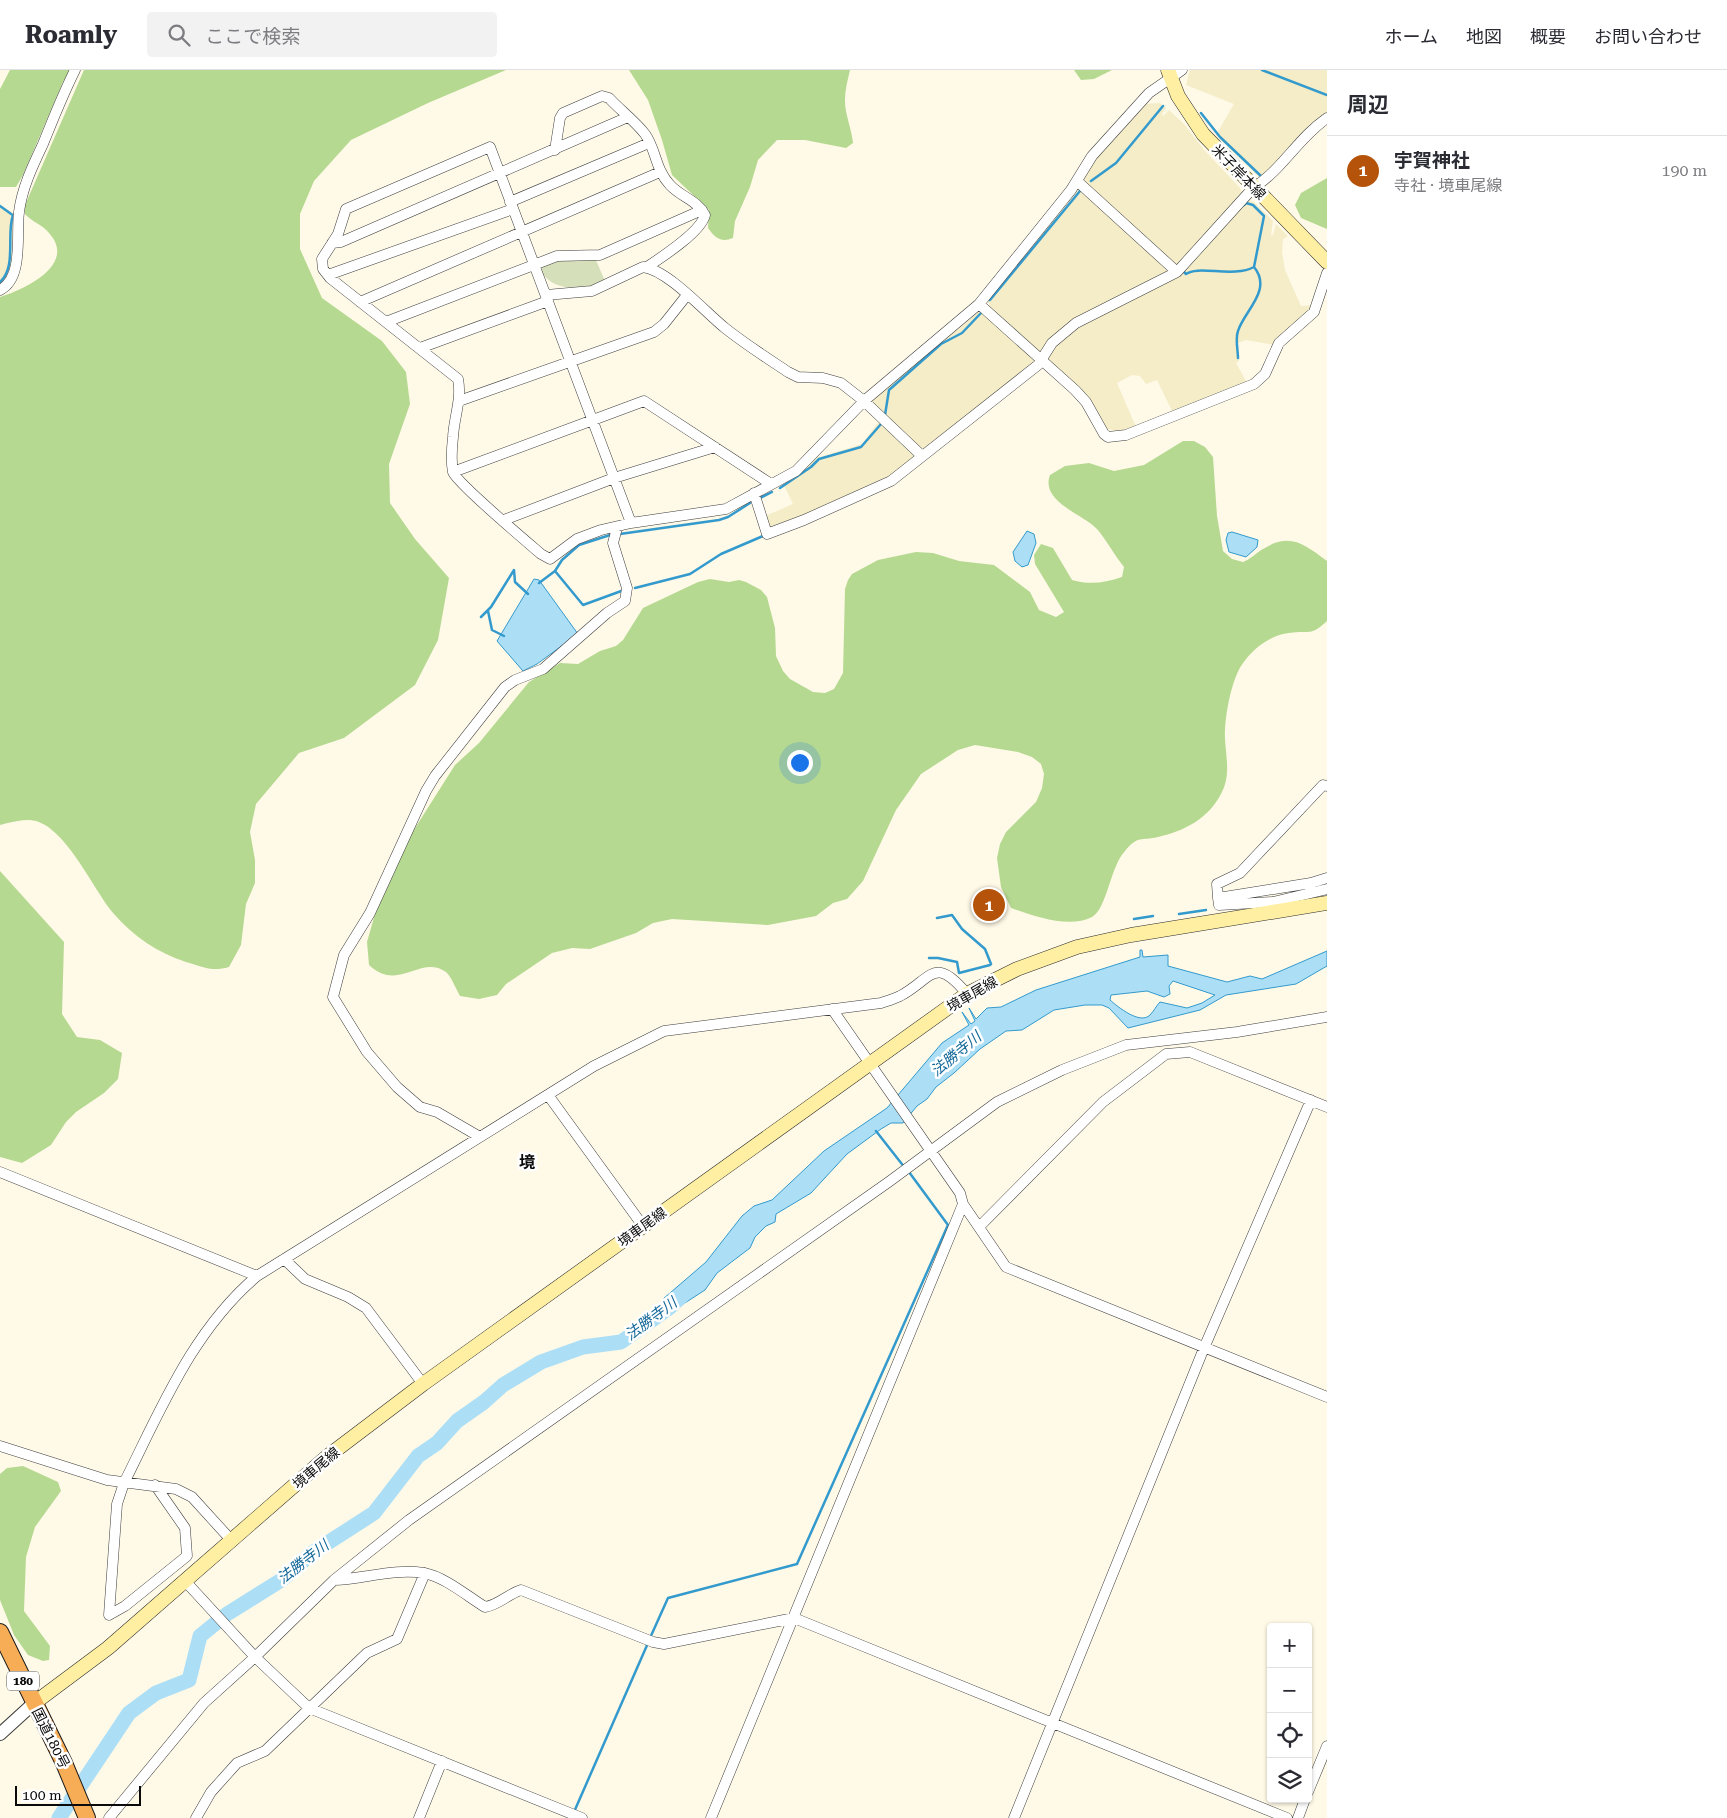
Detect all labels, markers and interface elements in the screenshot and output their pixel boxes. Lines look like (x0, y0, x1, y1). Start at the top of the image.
search box (147, 12, 497, 57)
text: Roamly (25, 21, 117, 49)
icon: search (165, 21, 193, 49)
text: ここで検索 (205, 25, 300, 48)
text: ホーム (1385, 26, 1438, 47)
text: 地図 (1466, 26, 1502, 47)
text: 概要 (1530, 26, 1566, 47)
text: お問い合わせ (1594, 26, 1702, 47)
text: 周辺 (1347, 93, 1389, 117)
street label: 米子岸本線 (1209, 141, 1269, 203)
text: 宇賀神社 (1394, 149, 1470, 172)
text: 1 (1359, 161, 1367, 180)
text: 190 m (1661, 161, 1707, 180)
text: 寺社 · 境車尾線 (1394, 176, 1502, 195)
your location (787, 750, 813, 776)
pin: 1 (973, 886, 1005, 924)
street label: 境車尾線 (944, 973, 1000, 1015)
water label: 法勝寺川 (927, 1027, 986, 1080)
district label: 境 (519, 1153, 535, 1172)
street label: 境車尾線 (615, 1204, 669, 1250)
water label: 法勝寺川 (622, 1293, 682, 1344)
street label: 境車尾線 (289, 1444, 343, 1492)
water label: 法勝寺川 (274, 1535, 334, 1588)
map controls (1267, 1623, 1312, 1803)
button: + (1267, 1623, 1312, 1668)
button: − (1267, 1668, 1312, 1713)
road number: 180 (7, 1672, 39, 1690)
street label: 国道180号 (29, 1705, 73, 1771)
button: locate (1267, 1713, 1312, 1758)
button: layers (1267, 1758, 1312, 1803)
scale bar (15, 1783, 141, 1806)
text: 100 m (22, 1787, 62, 1803)

